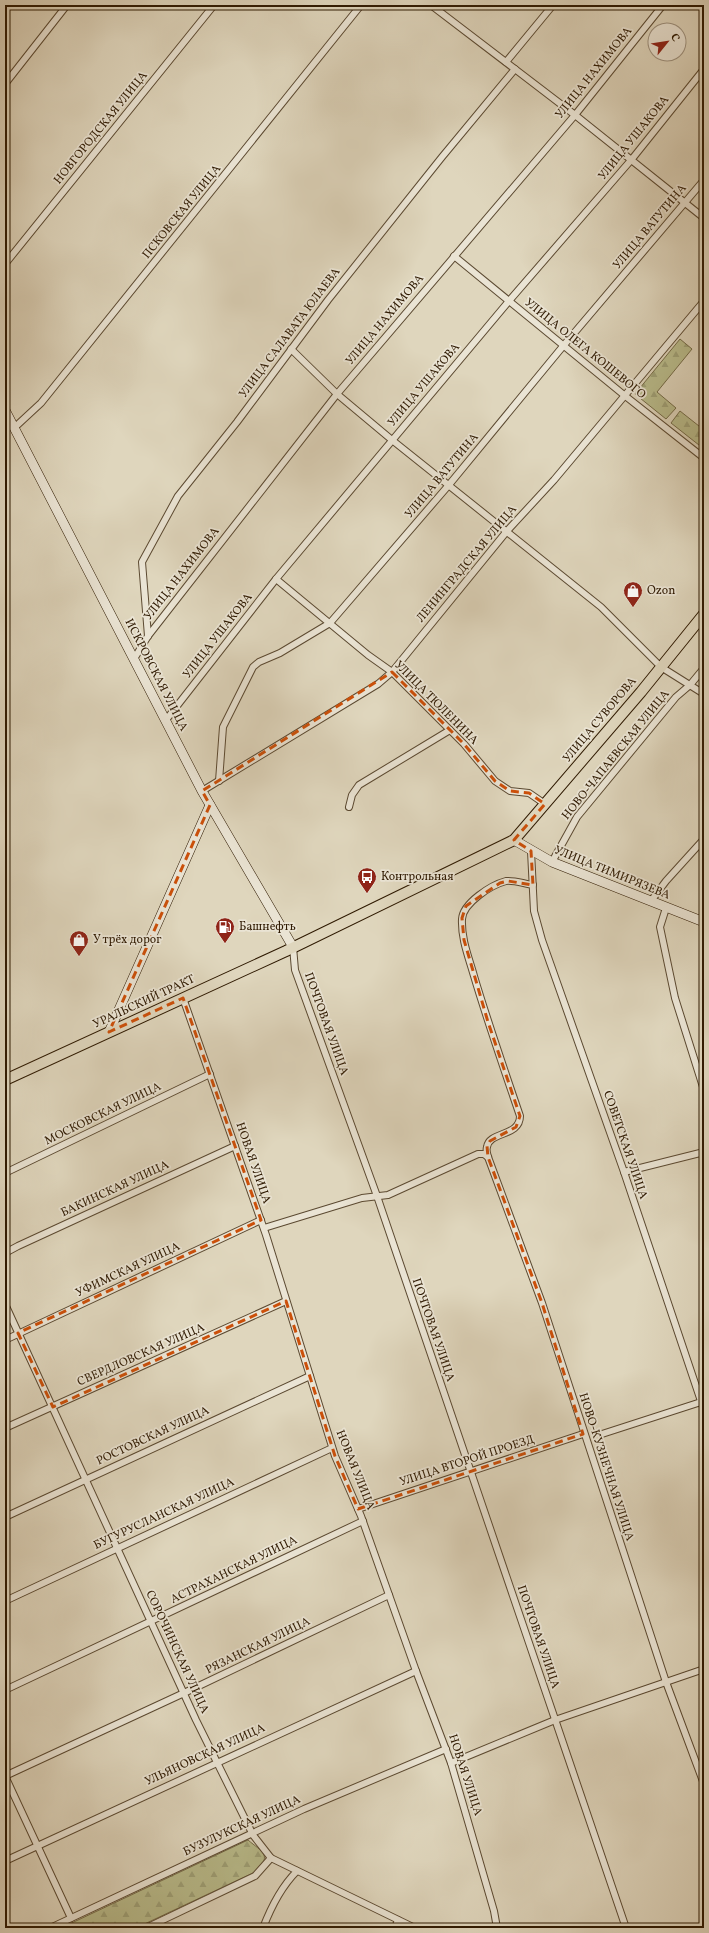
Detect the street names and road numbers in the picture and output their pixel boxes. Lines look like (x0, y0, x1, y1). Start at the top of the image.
street label: УЛИЦА НАХИМОВА (552, 23, 636, 122)
street label: НОВГОРОДСКАЯ УЛИЦА (50, 68, 152, 188)
street label: УЛИЦА УШАКОВА (595, 92, 673, 184)
street label: ПСКОВСКАЯ УЛИЦА (139, 161, 225, 262)
street label: УЛИЦА ВАТУТИНА (610, 181, 691, 273)
street label: УЛИЦА САЛАВАТА ЮЛАЕВА (236, 264, 345, 401)
street label: УЛИЦА НАХИМОВА (342, 271, 428, 369)
street label: УЛИЦА ОЛЕГА КОШЕВОГО (521, 295, 649, 403)
street label: УЛИЦА УШАКОВА (384, 339, 464, 430)
street label: УЛИЦА ВАТУТИНА (402, 430, 483, 522)
street label: ЛЕНИНГРАДСКАЯ УЛИЦА (413, 502, 521, 626)
street label: УЛИЦА НАХИМОВА (141, 524, 224, 624)
street label: УЛИЦА УШАКОВА (180, 590, 257, 682)
street label: ИСКРОВСКАЯ УЛИЦА (121, 616, 192, 734)
street label: УЛИЦА ТЮЛЕНИНА (390, 657, 482, 749)
street label: УЛИЦА СУВОРОВА (559, 673, 641, 766)
street label: НОВО-ЧАПАЕВСКАЯ УЛИЦА (559, 686, 674, 823)
street label: УЛИЦА ТИМИРЯЗЕВА (552, 842, 673, 904)
street label: УРАЛЬСКИЙ ТРАКТ (90, 970, 198, 1033)
street label: ПОЧТОВАЯ УЛИЦА (300, 970, 352, 1078)
street label: МОСКОВСКАЯ УЛИЦА (42, 1079, 164, 1149)
street label: СОВЕТСКАЯ УЛИЦА (599, 1089, 651, 1202)
street label: НОВАЯ УЛИЦА (232, 1120, 275, 1206)
street label: БАКИНСКАЯ УЛИЦА (58, 1157, 172, 1221)
street label: УФИМСКАЯ УЛИЦА (73, 1239, 183, 1301)
street label: ПОЧТОВАЯ УЛИЦА (408, 1276, 458, 1384)
street label: СВЕРДЛОВСКАЯ УЛИЦА (75, 1319, 208, 1390)
street label: НОВО-КУЗНЕЧНАЯ УЛИЦА (574, 1391, 638, 1544)
street label: РОСТОВСКАЯ УЛИЦА (94, 1403, 213, 1469)
street label: НОВАЯ УЛИЦА (332, 1428, 379, 1513)
street label: УЛИЦА ВТОРОЙ ПРОЕЗД (397, 1431, 537, 1490)
street label: БУГУРУСЛАНСКАЯ УЛИЦА (91, 1474, 237, 1554)
street label: АСТРАХАНСКАЯ УЛИЦА (168, 1532, 301, 1608)
street label: ПОЧТОВАЯ УЛИЦА (513, 1583, 563, 1691)
street label: СОРОЧИНСКАЯ УЛИЦА (141, 1588, 213, 1717)
street label: РЯЗАНСКАЯ УЛИЦА (203, 1613, 314, 1678)
street label: УЛЬЯНОВСКАЯ УЛИЦА (142, 1720, 268, 1790)
street label: НОВАЯ УЛИЦА (444, 1732, 486, 1818)
street label: БУЗУЛУКСКАЯ УЛИЦА (181, 1791, 304, 1860)

